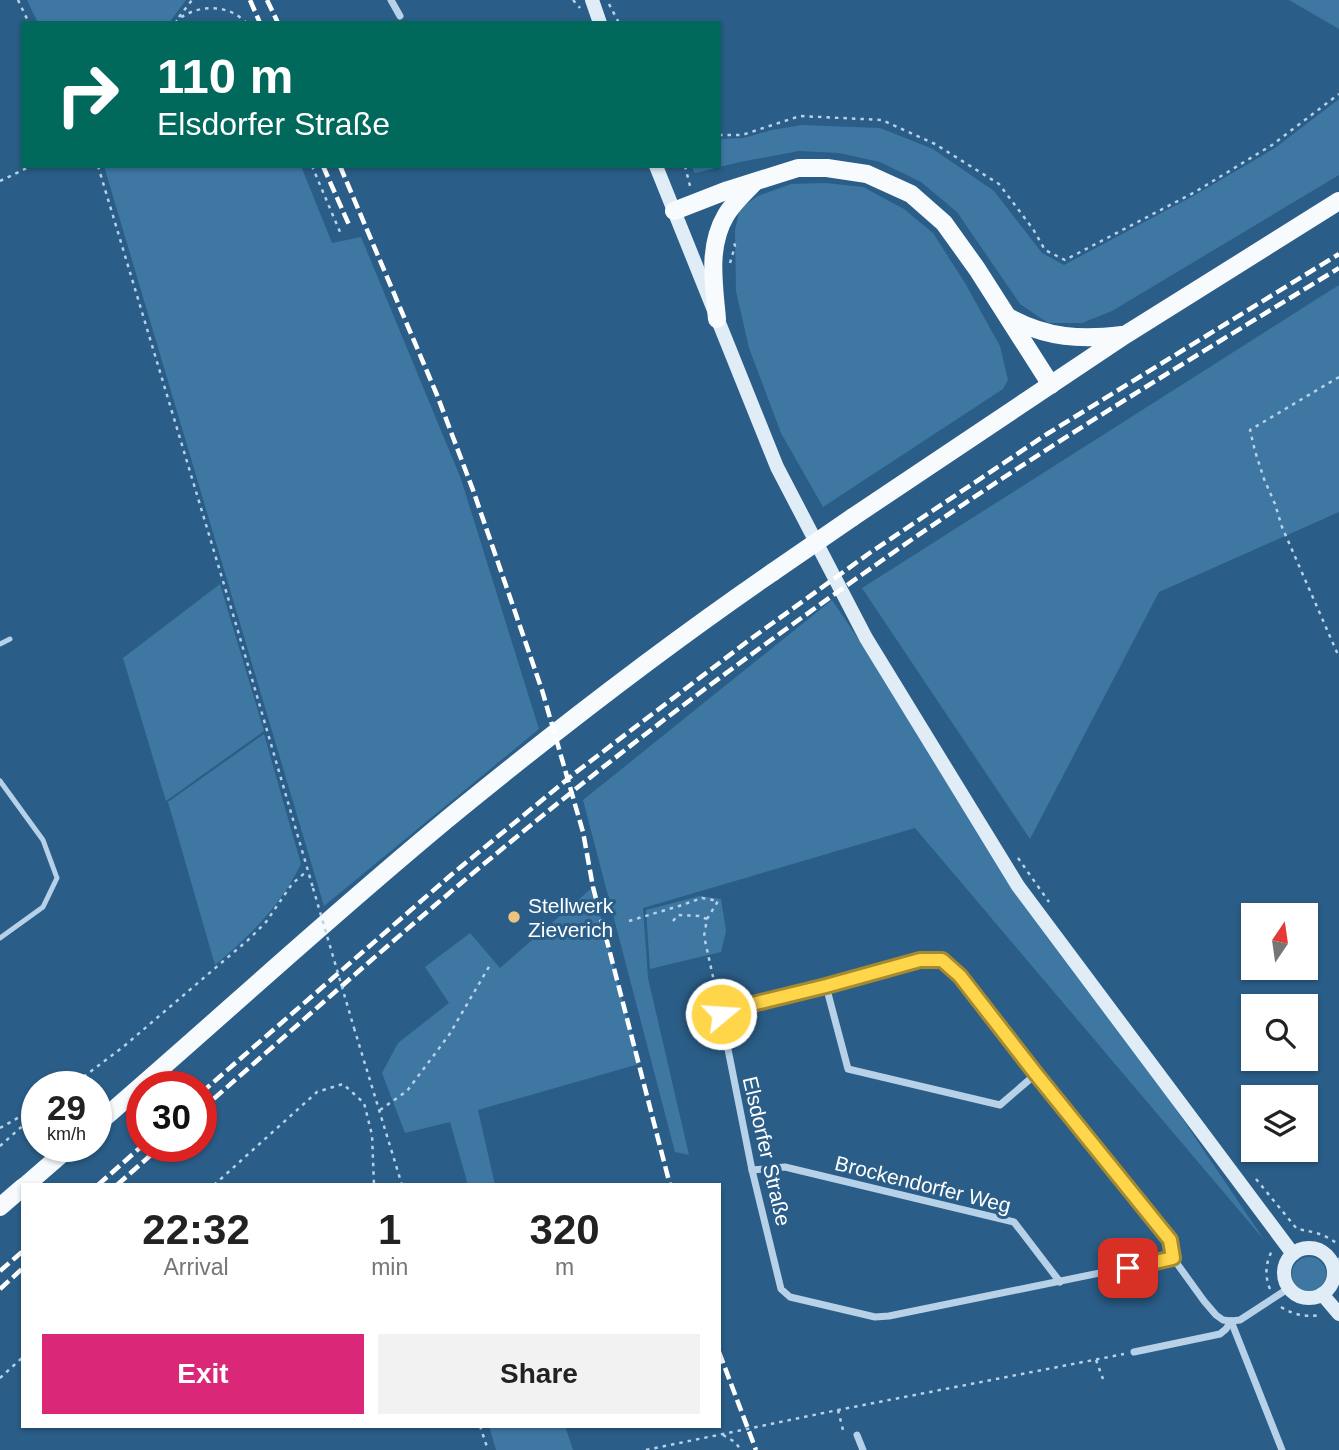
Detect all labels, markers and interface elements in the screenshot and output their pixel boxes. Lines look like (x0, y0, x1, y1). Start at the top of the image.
icon: right (42, 49, 133, 140)
text: 110 m (157, 49, 293, 103)
text: Elsdorfer Straße (157, 106, 390, 142)
place label: Stellwerk Zieverich (528, 894, 614, 941)
north arrow (1241, 903, 1318, 980)
map controls (1241, 903, 1318, 1162)
marker: Stellwerk Zieverich (506, 909, 522, 925)
position arrow (684, 977, 758, 1051)
button: search (1241, 994, 1318, 1071)
speed limit sign: 30 (126, 1071, 217, 1162)
street label: Elsdorfer Straße (739, 1074, 795, 1228)
button: layers (1241, 1085, 1318, 1162)
text: 29 (47, 1088, 86, 1127)
text: km/h (47, 1124, 86, 1144)
street label: Brockendorfer Weg (833, 1151, 1013, 1217)
text: 22:32 (142, 1206, 250, 1253)
text: 1 (378, 1206, 401, 1253)
text: 320 (530, 1206, 600, 1253)
pin (1098, 1238, 1158, 1298)
icon: arrive (1109, 1249, 1147, 1287)
text: Arrival (163, 1254, 229, 1280)
text: min (371, 1254, 408, 1280)
text: m (555, 1254, 574, 1280)
button: Exit (42, 1334, 364, 1414)
button: Share (378, 1334, 700, 1414)

